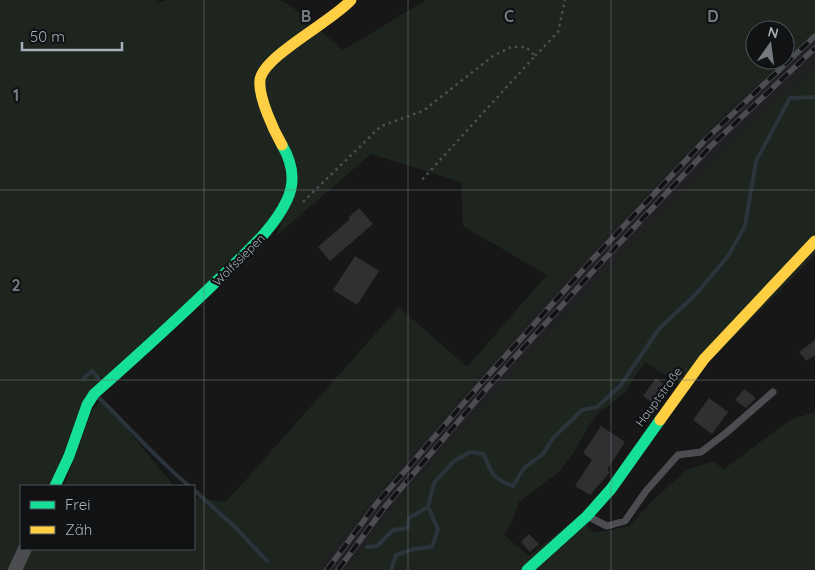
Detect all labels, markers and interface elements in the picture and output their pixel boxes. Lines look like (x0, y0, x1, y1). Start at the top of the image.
text: B (301, 6, 311, 26)
text: C (504, 6, 514, 26)
text: D (707, 6, 719, 26)
scale bar (22, 20, 122, 52)
north arrow (745, 20, 795, 70)
text: N (766, 22, 780, 42)
text: 50 m (30, 27, 65, 46)
text: 1 (13, 85, 19, 105)
street label: Wolfssiepen (210, 231, 268, 289)
text: 2 (11, 275, 21, 295)
street label: Hauptstraße (632, 364, 685, 429)
legend (20, 485, 195, 550)
text: Frei (65, 495, 91, 514)
text: Zäh (65, 520, 92, 539)

